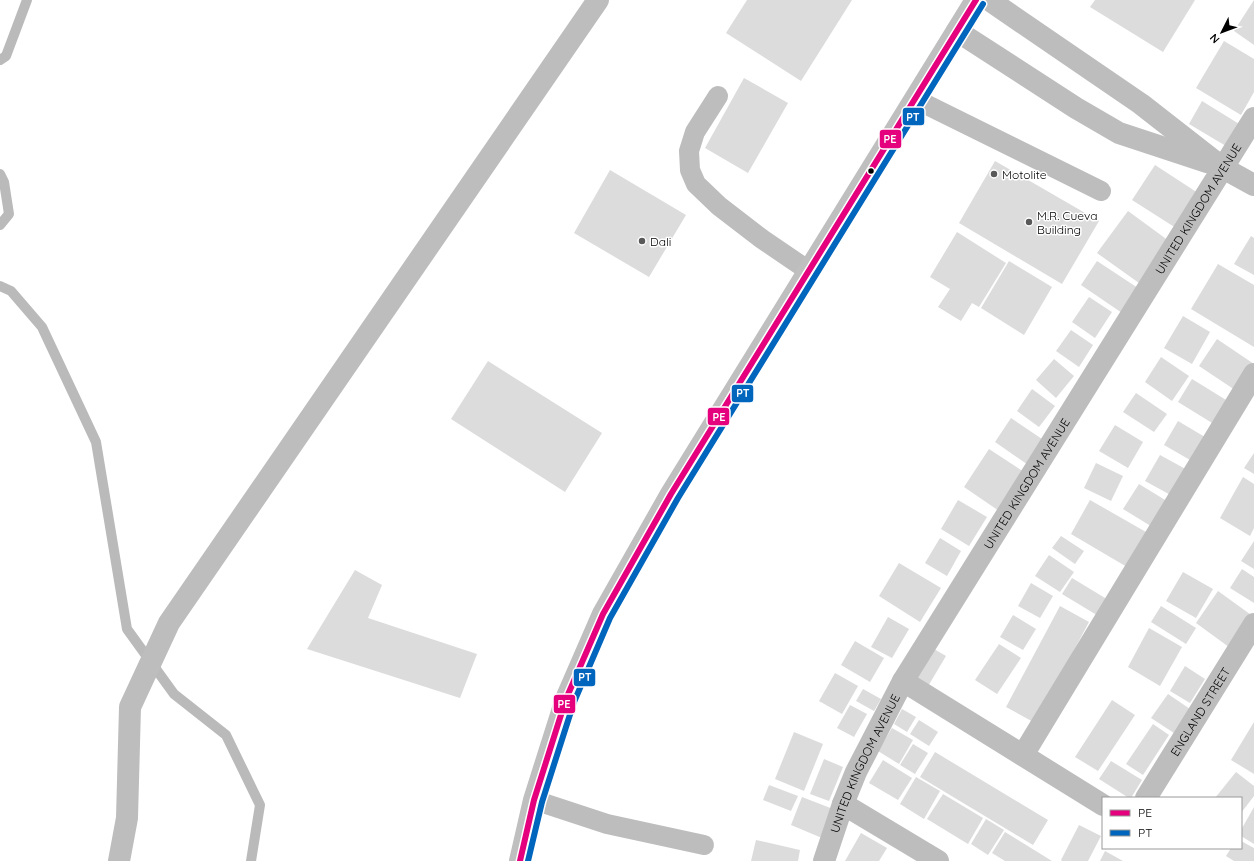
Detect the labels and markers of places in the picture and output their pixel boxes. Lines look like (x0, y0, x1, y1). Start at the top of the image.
unlabelled marker (866, 166, 876, 176)
place label: Motolite (1002, 167, 1047, 182)
marker: Motolite (989, 169, 999, 179)
place label: M.R. Cueva Building (1037, 208, 1098, 237)
marker: M.R. Cueva Building (1024, 217, 1034, 227)
place label: Dali (650, 234, 671, 249)
marker: Dali (637, 236, 647, 246)

